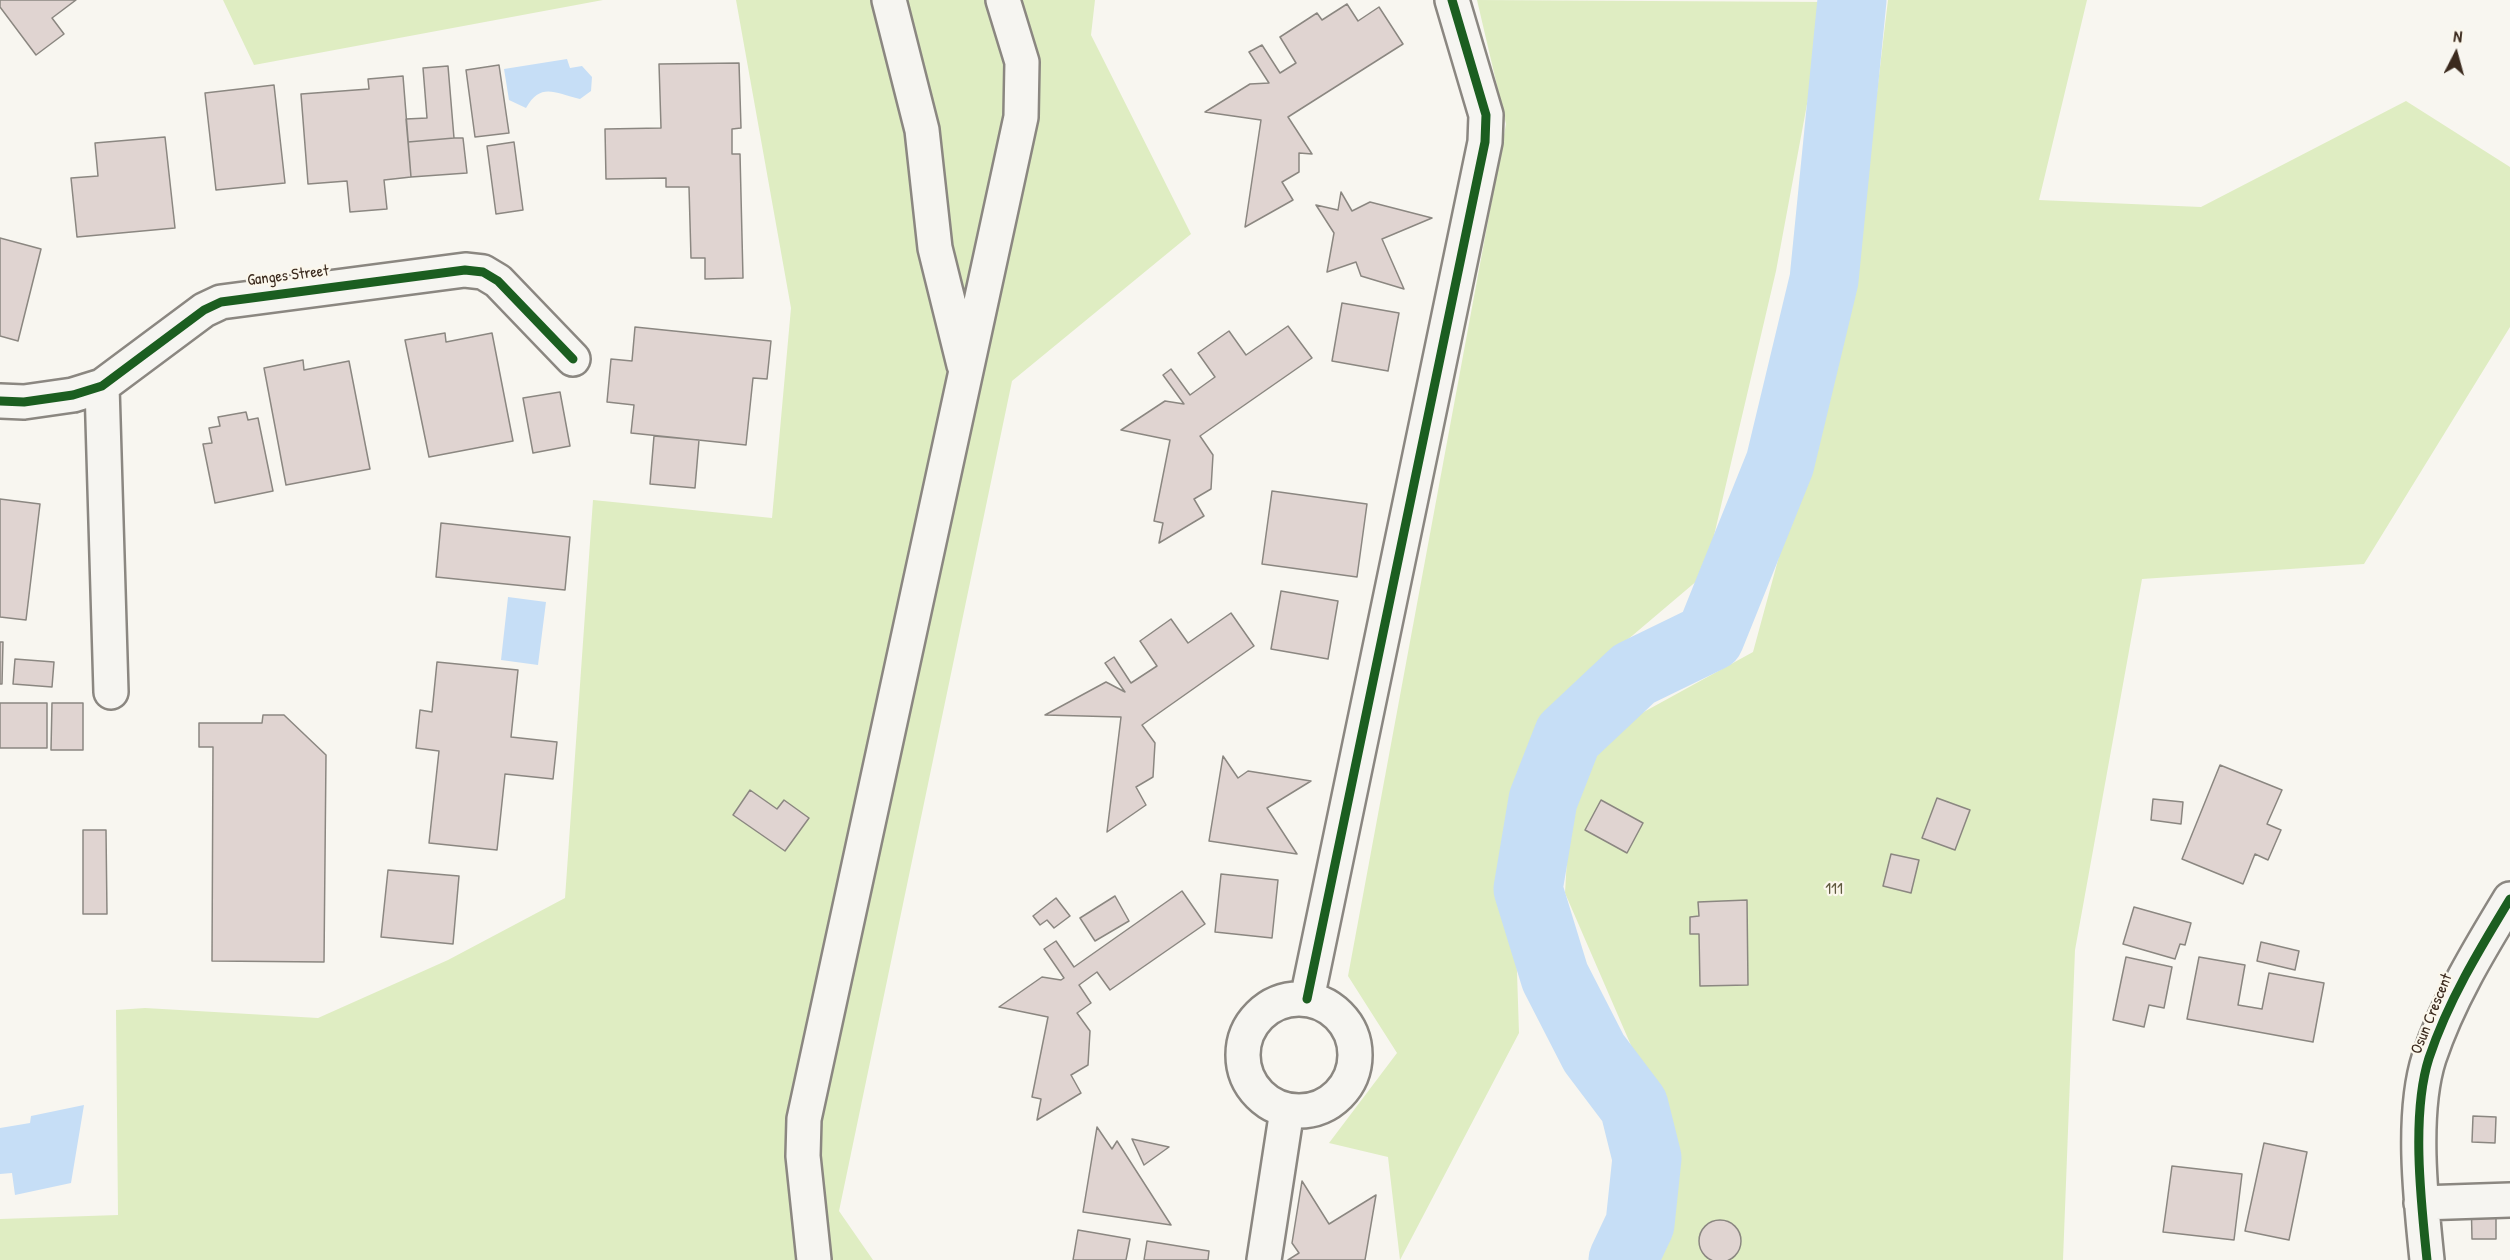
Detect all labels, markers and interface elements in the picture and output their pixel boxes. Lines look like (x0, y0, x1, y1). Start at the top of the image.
north arrow (2426, 24, 2486, 84)
text: N (2452, 25, 2463, 47)
street label: Ganges Street (246, 261, 330, 291)
park label: 111 (1825, 880, 1843, 900)
street label: Osun Crescent (2407, 971, 2457, 1057)

